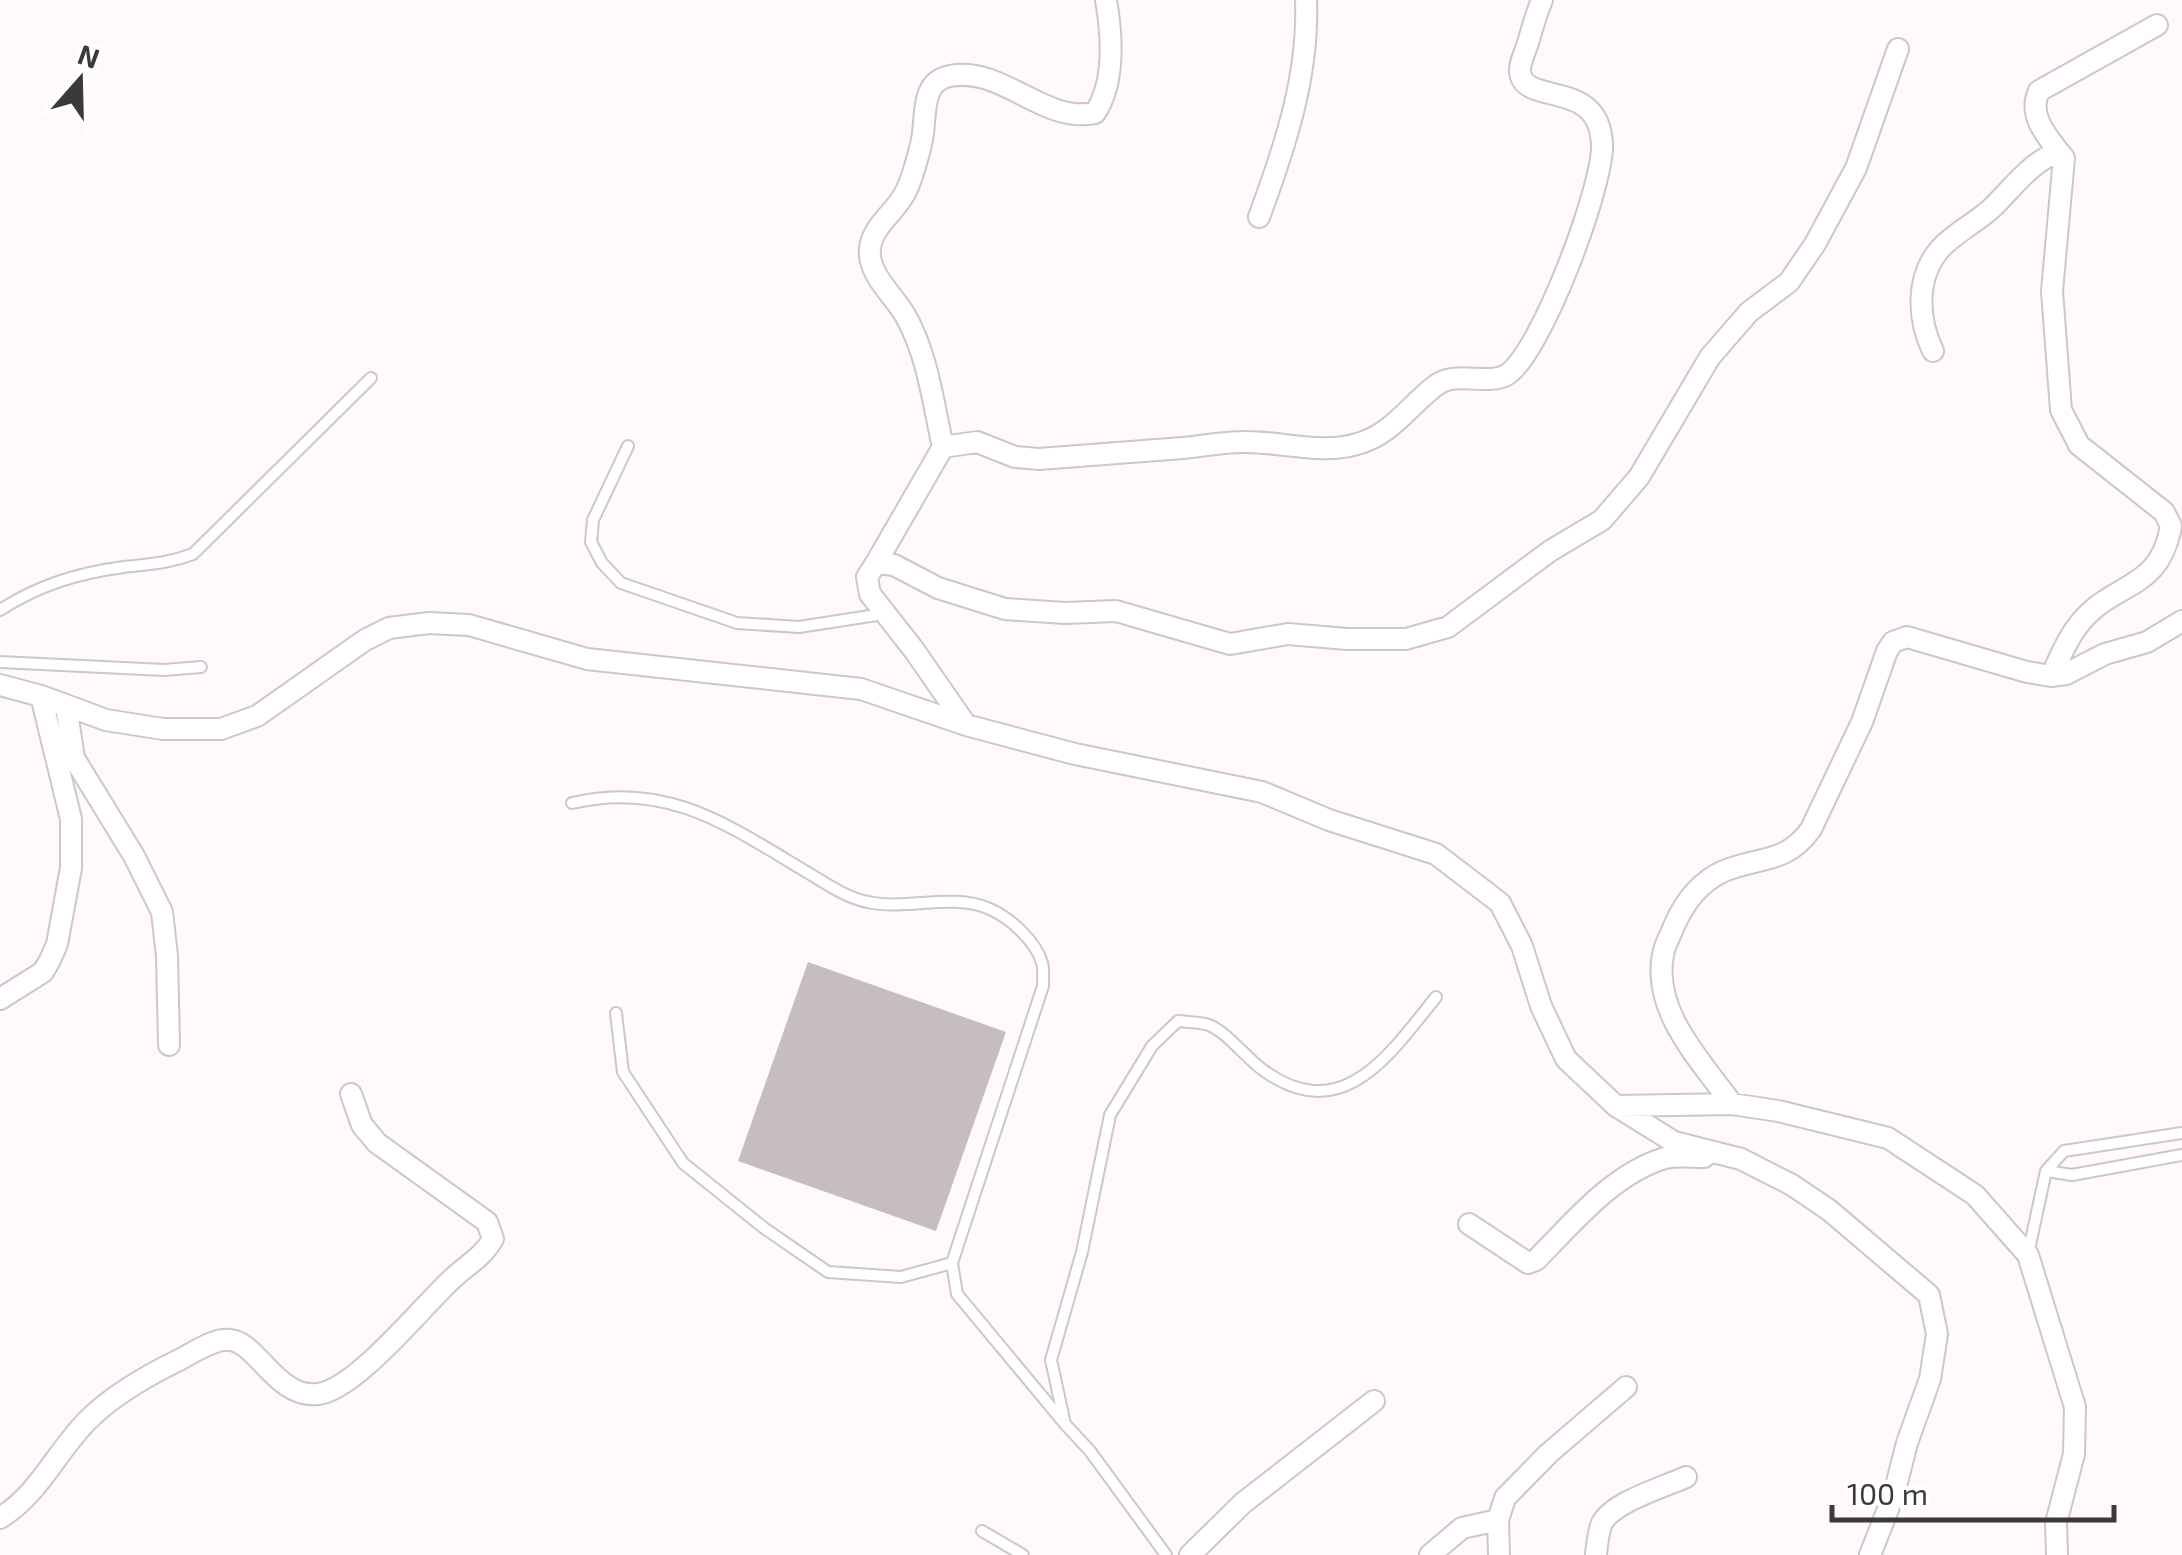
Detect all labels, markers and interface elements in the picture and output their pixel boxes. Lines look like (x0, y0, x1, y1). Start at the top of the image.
north arrow (30, 30, 130, 130)
text: N (74, 36, 104, 75)
scale bar (1832, 1460, 2114, 1522)
text: 100 m (1847, 1475, 1928, 1511)

